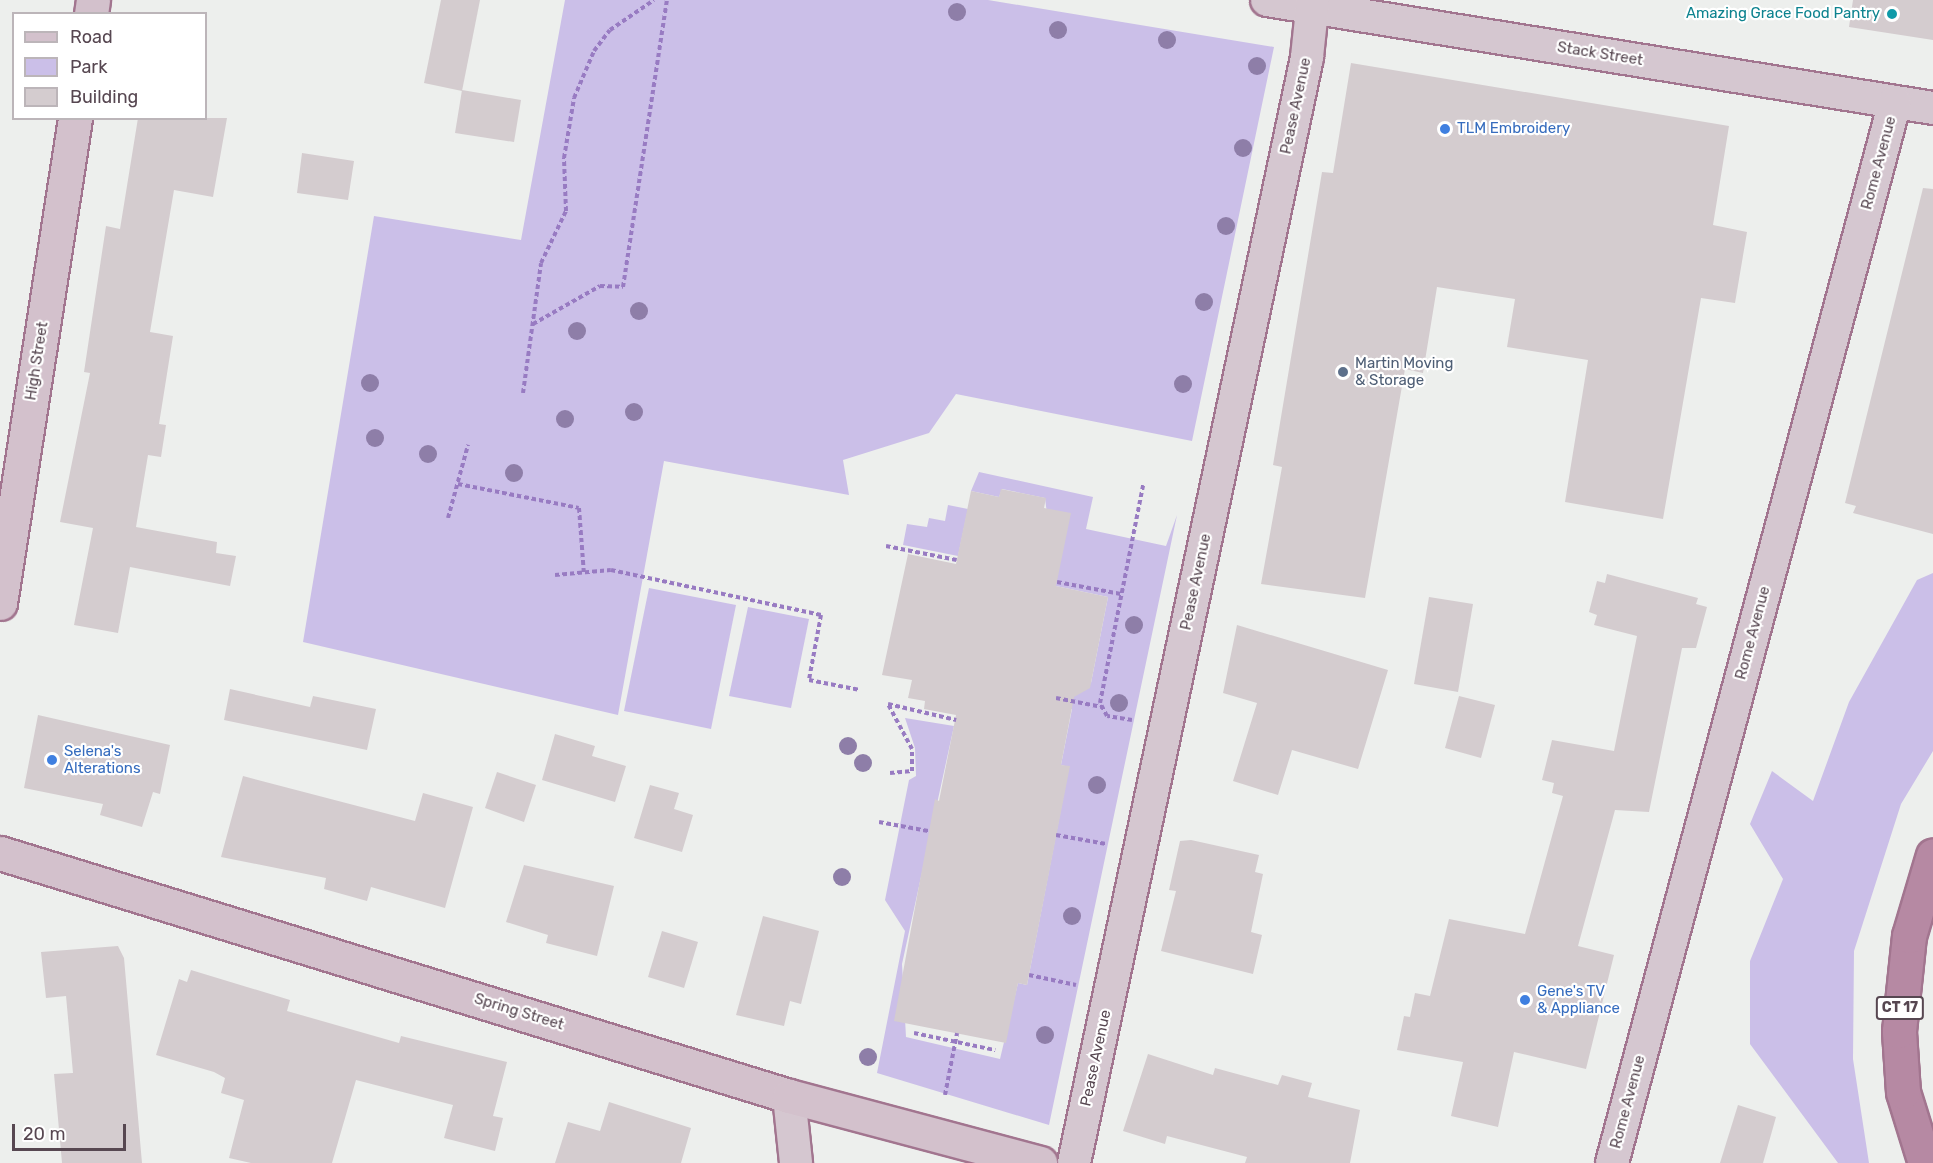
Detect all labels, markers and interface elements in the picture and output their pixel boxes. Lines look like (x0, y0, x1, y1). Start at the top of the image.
place label: Amazing Grace Food Pantry (1686, 5, 1880, 23)
marker: Amazing Grace Food Pantry (1885, 7, 1899, 21)
legend (12, 12, 207, 120)
text: Road (70, 26, 113, 48)
street label: Stack Street (1556, 38, 1644, 70)
text: Park (70, 56, 107, 78)
street label: Pease Avenue (1277, 56, 1315, 156)
text: Building (70, 86, 138, 108)
street label: Rome Avenue (1858, 114, 1900, 212)
place label: TLM Embroidery (1457, 120, 1570, 138)
marker: TLM Embroidery (1438, 122, 1452, 136)
street label: High Street (22, 320, 52, 402)
place label: Martin Moving & Storage (1355, 354, 1453, 389)
marker: Martin Moving & Storage (1336, 365, 1350, 379)
street label: Pease Avenue (1177, 532, 1215, 632)
street label: Rome Avenue (1732, 584, 1774, 682)
place label: Selena's Alterations (64, 742, 141, 777)
marker: Selena's Alterations (45, 753, 59, 767)
place label: Gene's TV & Appliance (1537, 982, 1620, 1017)
street label: Spring Street (472, 990, 566, 1034)
marker: Gene's TV & Appliance (1518, 993, 1532, 1007)
road number: CT 17 (1874, 997, 1926, 1019)
street label: Pease Avenue (1077, 1008, 1115, 1108)
street label: Rome Avenue (1607, 1053, 1649, 1151)
scale bar (15, 1112, 129, 1150)
text: 20 m (23, 1123, 65, 1145)

